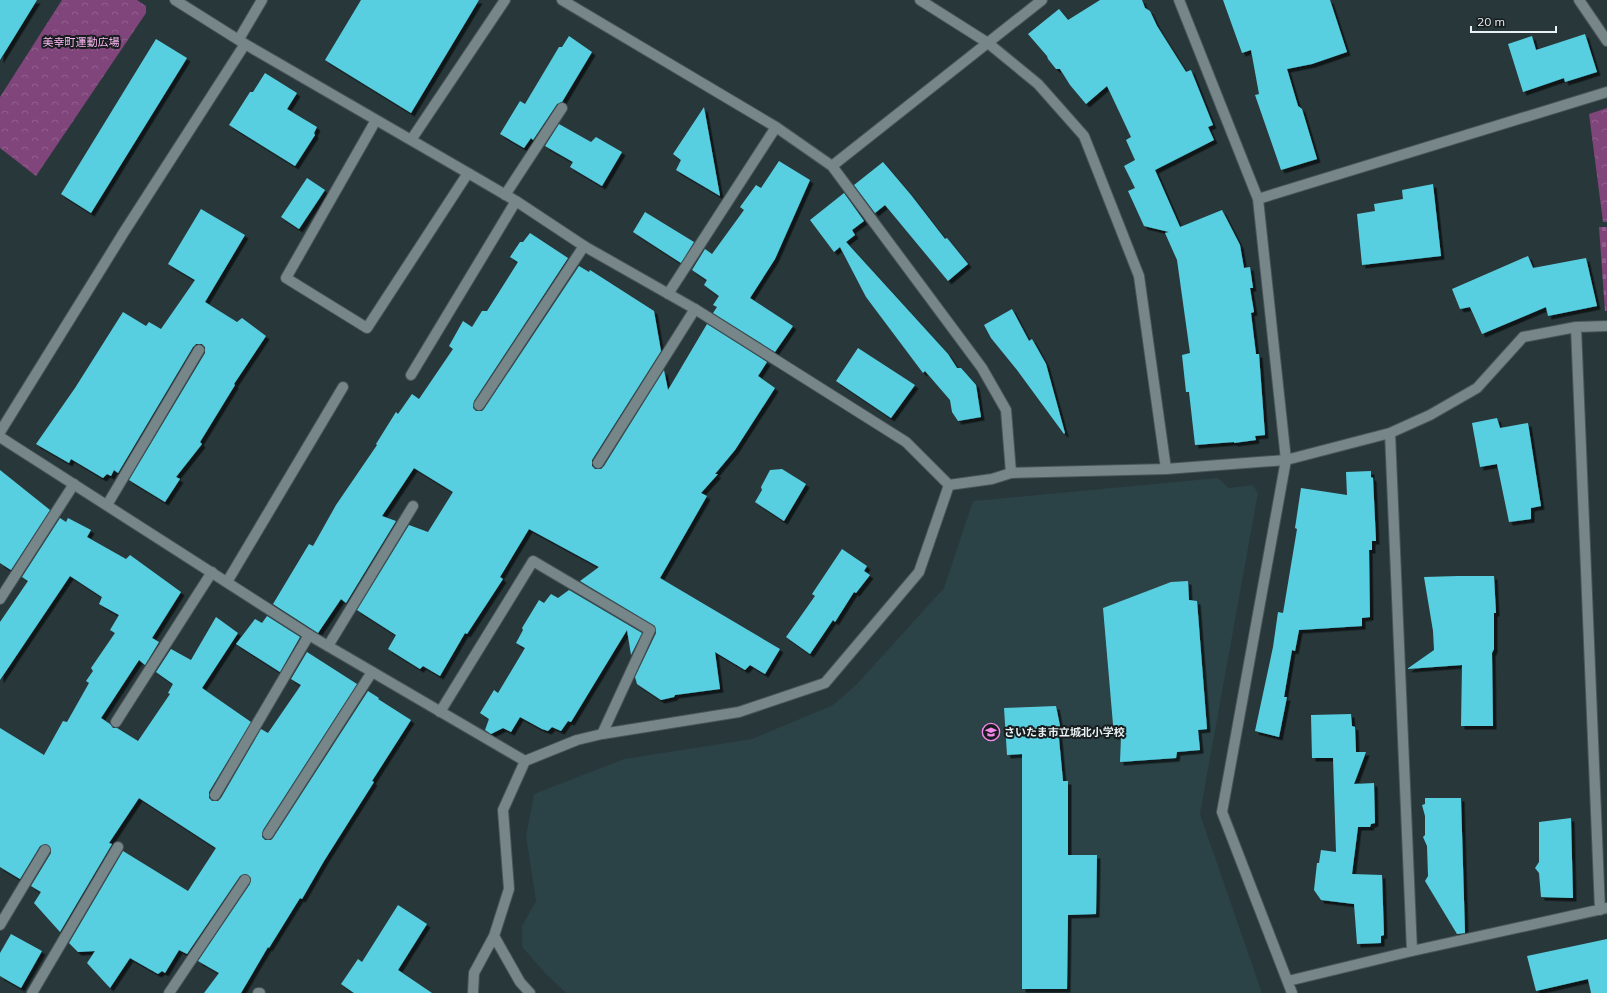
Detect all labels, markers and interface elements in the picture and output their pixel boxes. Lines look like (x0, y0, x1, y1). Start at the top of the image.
scale bar (1471, 8, 1556, 34)
text: 20 m (1477, 14, 1505, 29)
park label: 美幸町運動広場 (43, 35, 120, 49)
school or university icon: さいたま市立城北小学校 (981, 722, 1001, 742)
place label: さいたま市立城北小学校 (1004, 725, 1125, 739)

